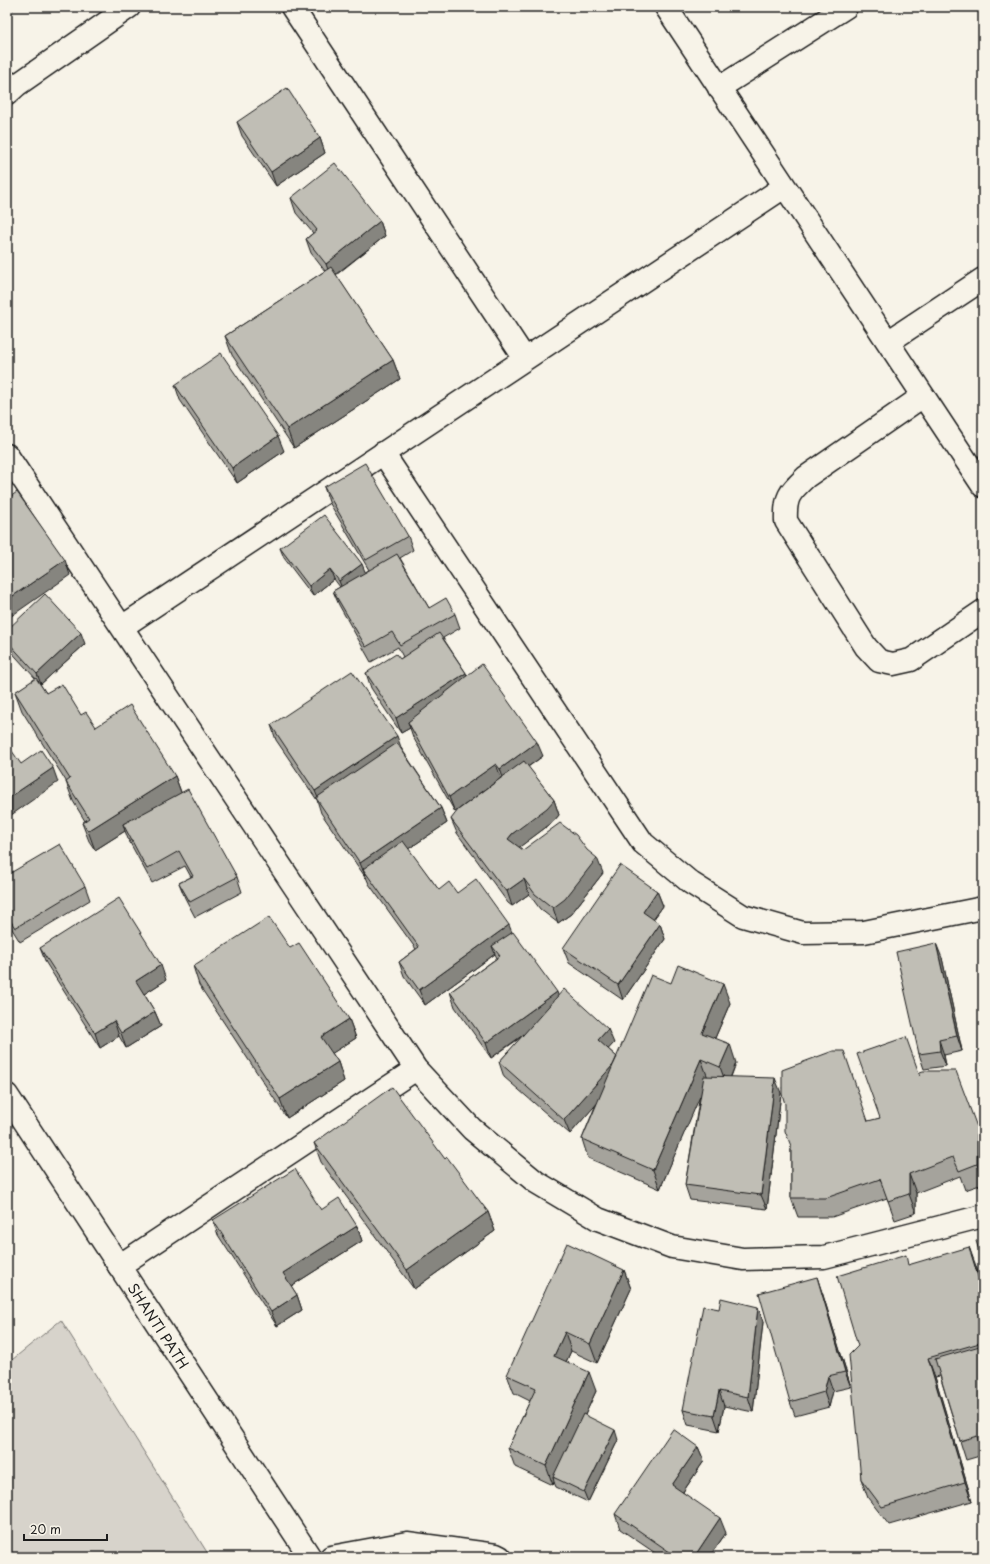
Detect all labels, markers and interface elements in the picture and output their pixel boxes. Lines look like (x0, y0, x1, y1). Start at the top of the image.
street label: SHANTI PATH (123, 1279, 194, 1373)
scale bar (24, 1516, 107, 1542)
text: 20 m (30, 1520, 61, 1538)

